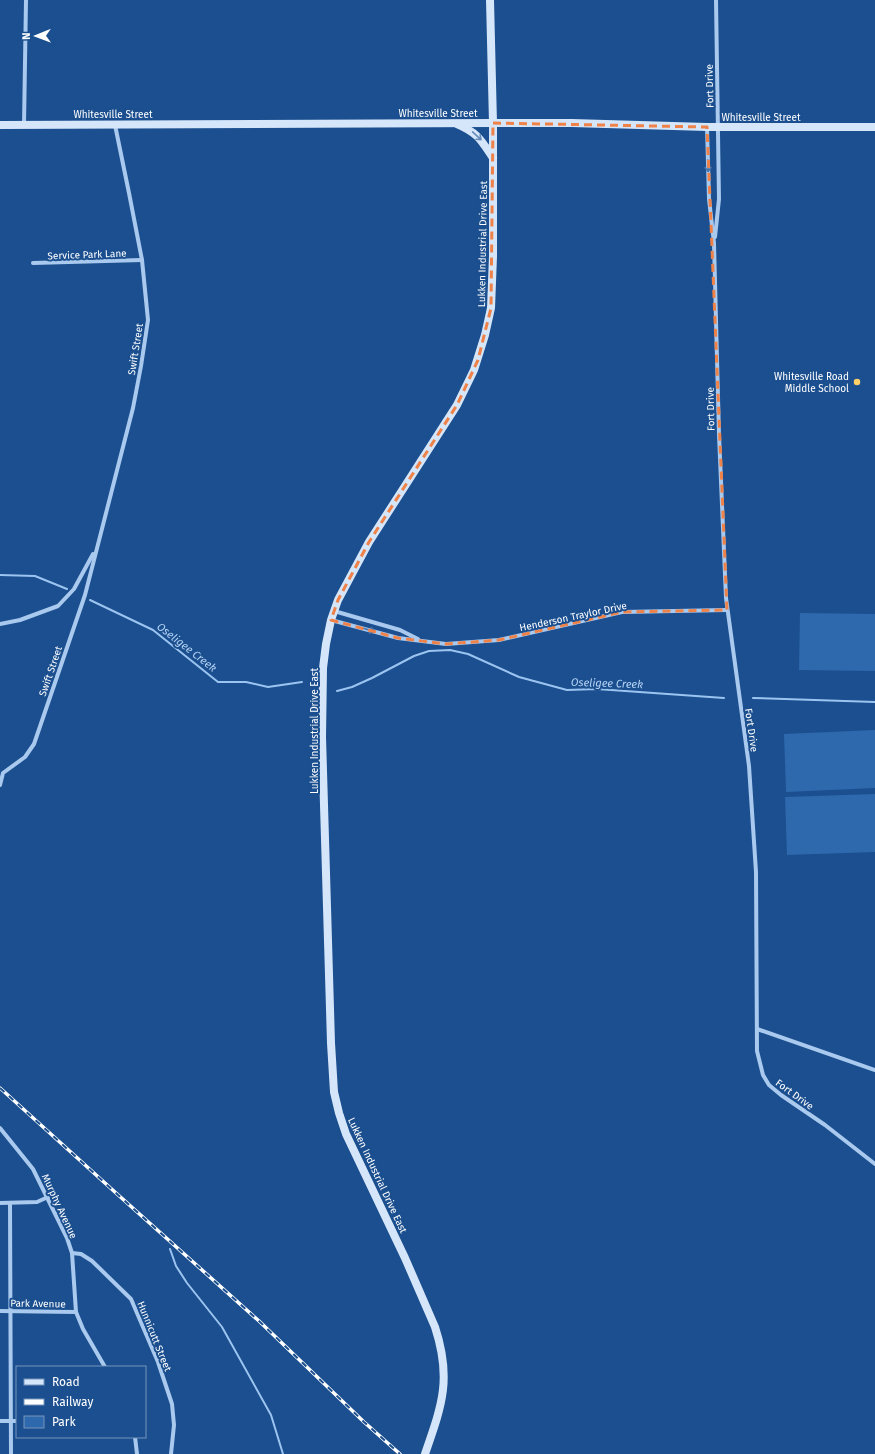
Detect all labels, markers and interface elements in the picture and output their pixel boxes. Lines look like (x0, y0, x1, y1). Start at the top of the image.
north arrow (16, 16, 56, 56)
text: N (20, 32, 33, 40)
street label: Fort Drive (704, 64, 716, 108)
street label: Whitesville Street (398, 108, 478, 120)
street label: Whitesville Street (73, 109, 153, 121)
street label: Whitesville Street (721, 112, 801, 124)
one-way arrow (472, 131, 482, 141)
one-way arrow (704, 159, 712, 172)
street label: Lukken Industrial Drive East (476, 180, 490, 307)
street label: Service Park Lane (47, 248, 127, 262)
street label: Swift Street (126, 322, 146, 376)
place label: Whitesville Road Middle School (774, 371, 849, 395)
marker: Whitesville Road Middle School (852, 377, 862, 387)
street label: Fort Drive (705, 387, 717, 431)
street label: Henderson Traylor Drive (518, 600, 628, 634)
water label: Oseligee Creek (154, 620, 219, 675)
one-way arrow (362, 627, 375, 634)
street label: Swift Street (37, 644, 65, 698)
street label: Lukken Industrial Drive East (309, 668, 321, 794)
water label: Oseligee Creek (571, 676, 643, 691)
street label: Fort Drive (742, 708, 760, 753)
street label: Fort Drive (773, 1077, 816, 1113)
street label: Lukken Industrial Drive East (345, 1116, 409, 1235)
street label: Murphy Avenue (39, 1172, 79, 1241)
street label: Park Avenue (10, 1298, 66, 1310)
street label: Hunnicutt Street (135, 1300, 174, 1374)
legend (16, 1366, 146, 1438)
text: Road (52, 1375, 80, 1389)
text: Railway (52, 1395, 93, 1409)
text: Park (52, 1415, 76, 1429)

